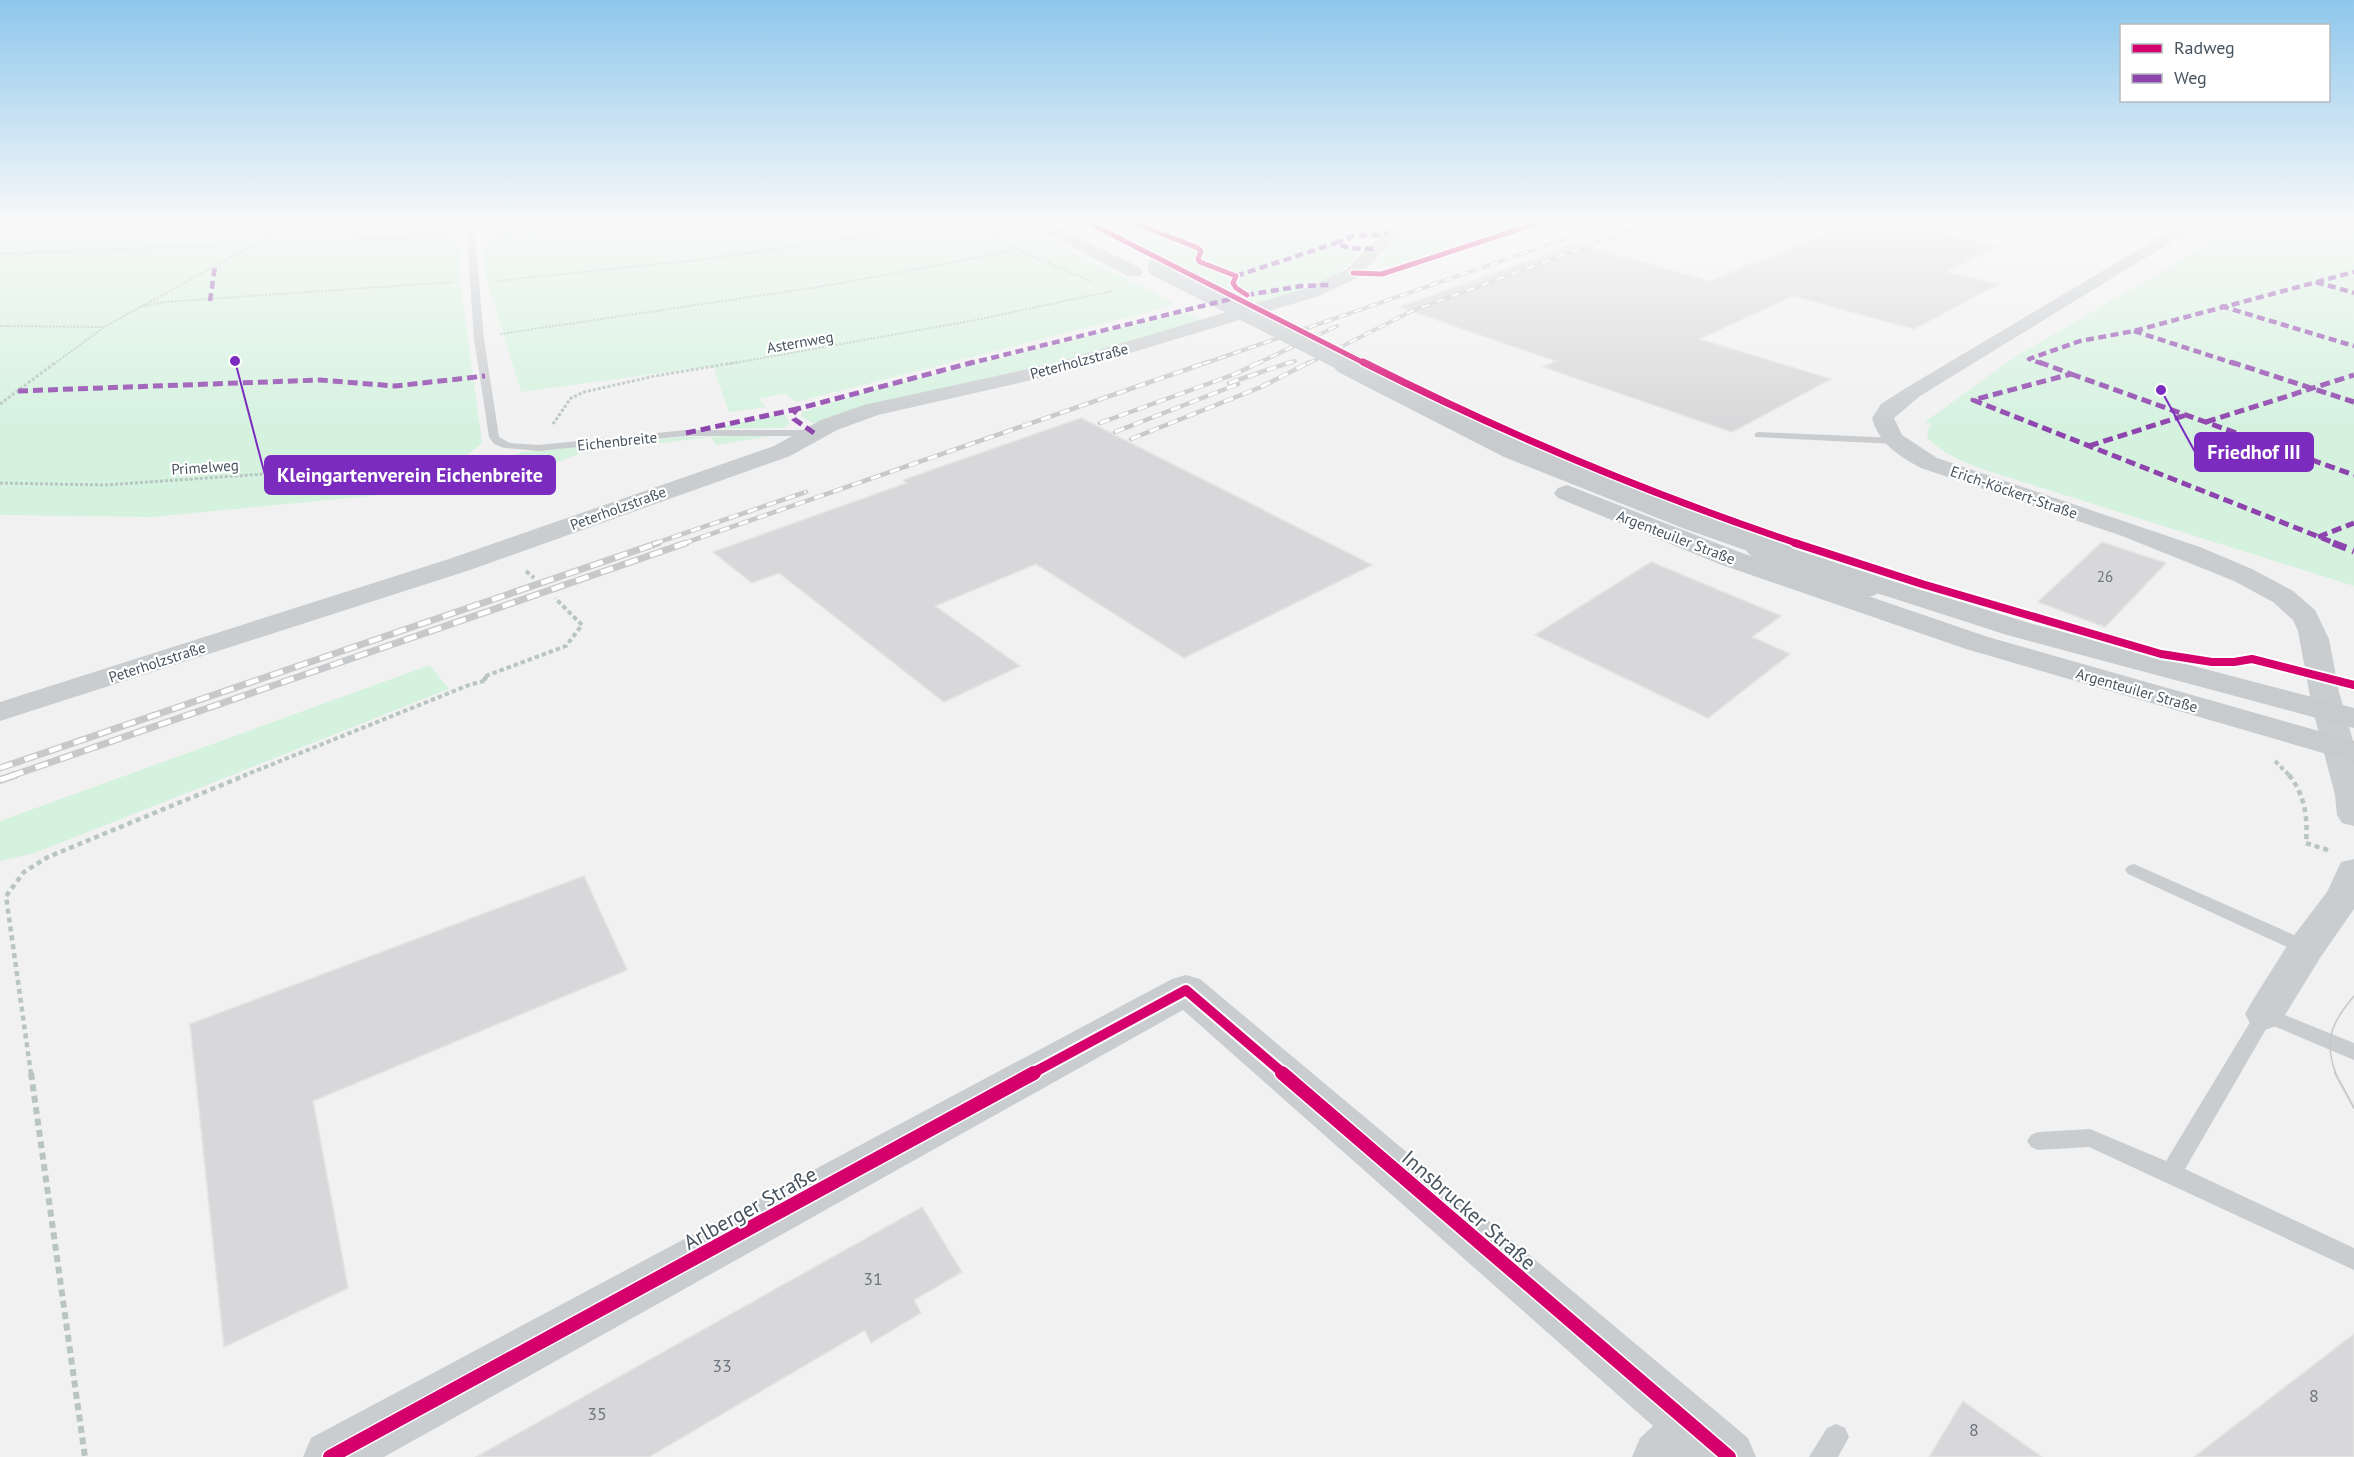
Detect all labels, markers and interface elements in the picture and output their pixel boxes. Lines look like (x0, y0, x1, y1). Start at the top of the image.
legend (2120, 24, 2330, 102)
text: Radweg (2174, 36, 2235, 59)
text: Weg (2174, 66, 2207, 89)
street label: Asternweg (765, 327, 835, 357)
street label: Peterholzstraße (1028, 339, 1130, 383)
street label: Eichenbreite (576, 427, 658, 455)
callout: Friedhof III (2195, 433, 2313, 471)
text: Friedhof III (2207, 439, 2301, 465)
street label: Primelweg (171, 455, 239, 479)
callout: Kleingartenverein Eichenbreite (265, 456, 555, 494)
street label: Erich-Köckert-Straße (1948, 461, 2080, 523)
text: Kleingartenverein Eichenbreite (277, 462, 543, 488)
street label: Peterholzstraße (567, 482, 669, 534)
street label: Argenteuiler Straße (1614, 506, 1738, 568)
house number: 26 (2097, 567, 2113, 586)
street label: Peterholzstraße (106, 637, 208, 687)
street label: Argenteuiler Straße (2074, 664, 2200, 716)
street label: Innsbrucker Straße (1396, 1144, 1542, 1276)
street label: Arlberger Straße (679, 1160, 821, 1256)
house number: 31 (863, 1267, 883, 1290)
house number: 33 (712, 1354, 732, 1377)
house number: 8 (2309, 1384, 2319, 1407)
house number: 35 (587, 1402, 607, 1425)
house number: 8 (1969, 1418, 1979, 1441)

